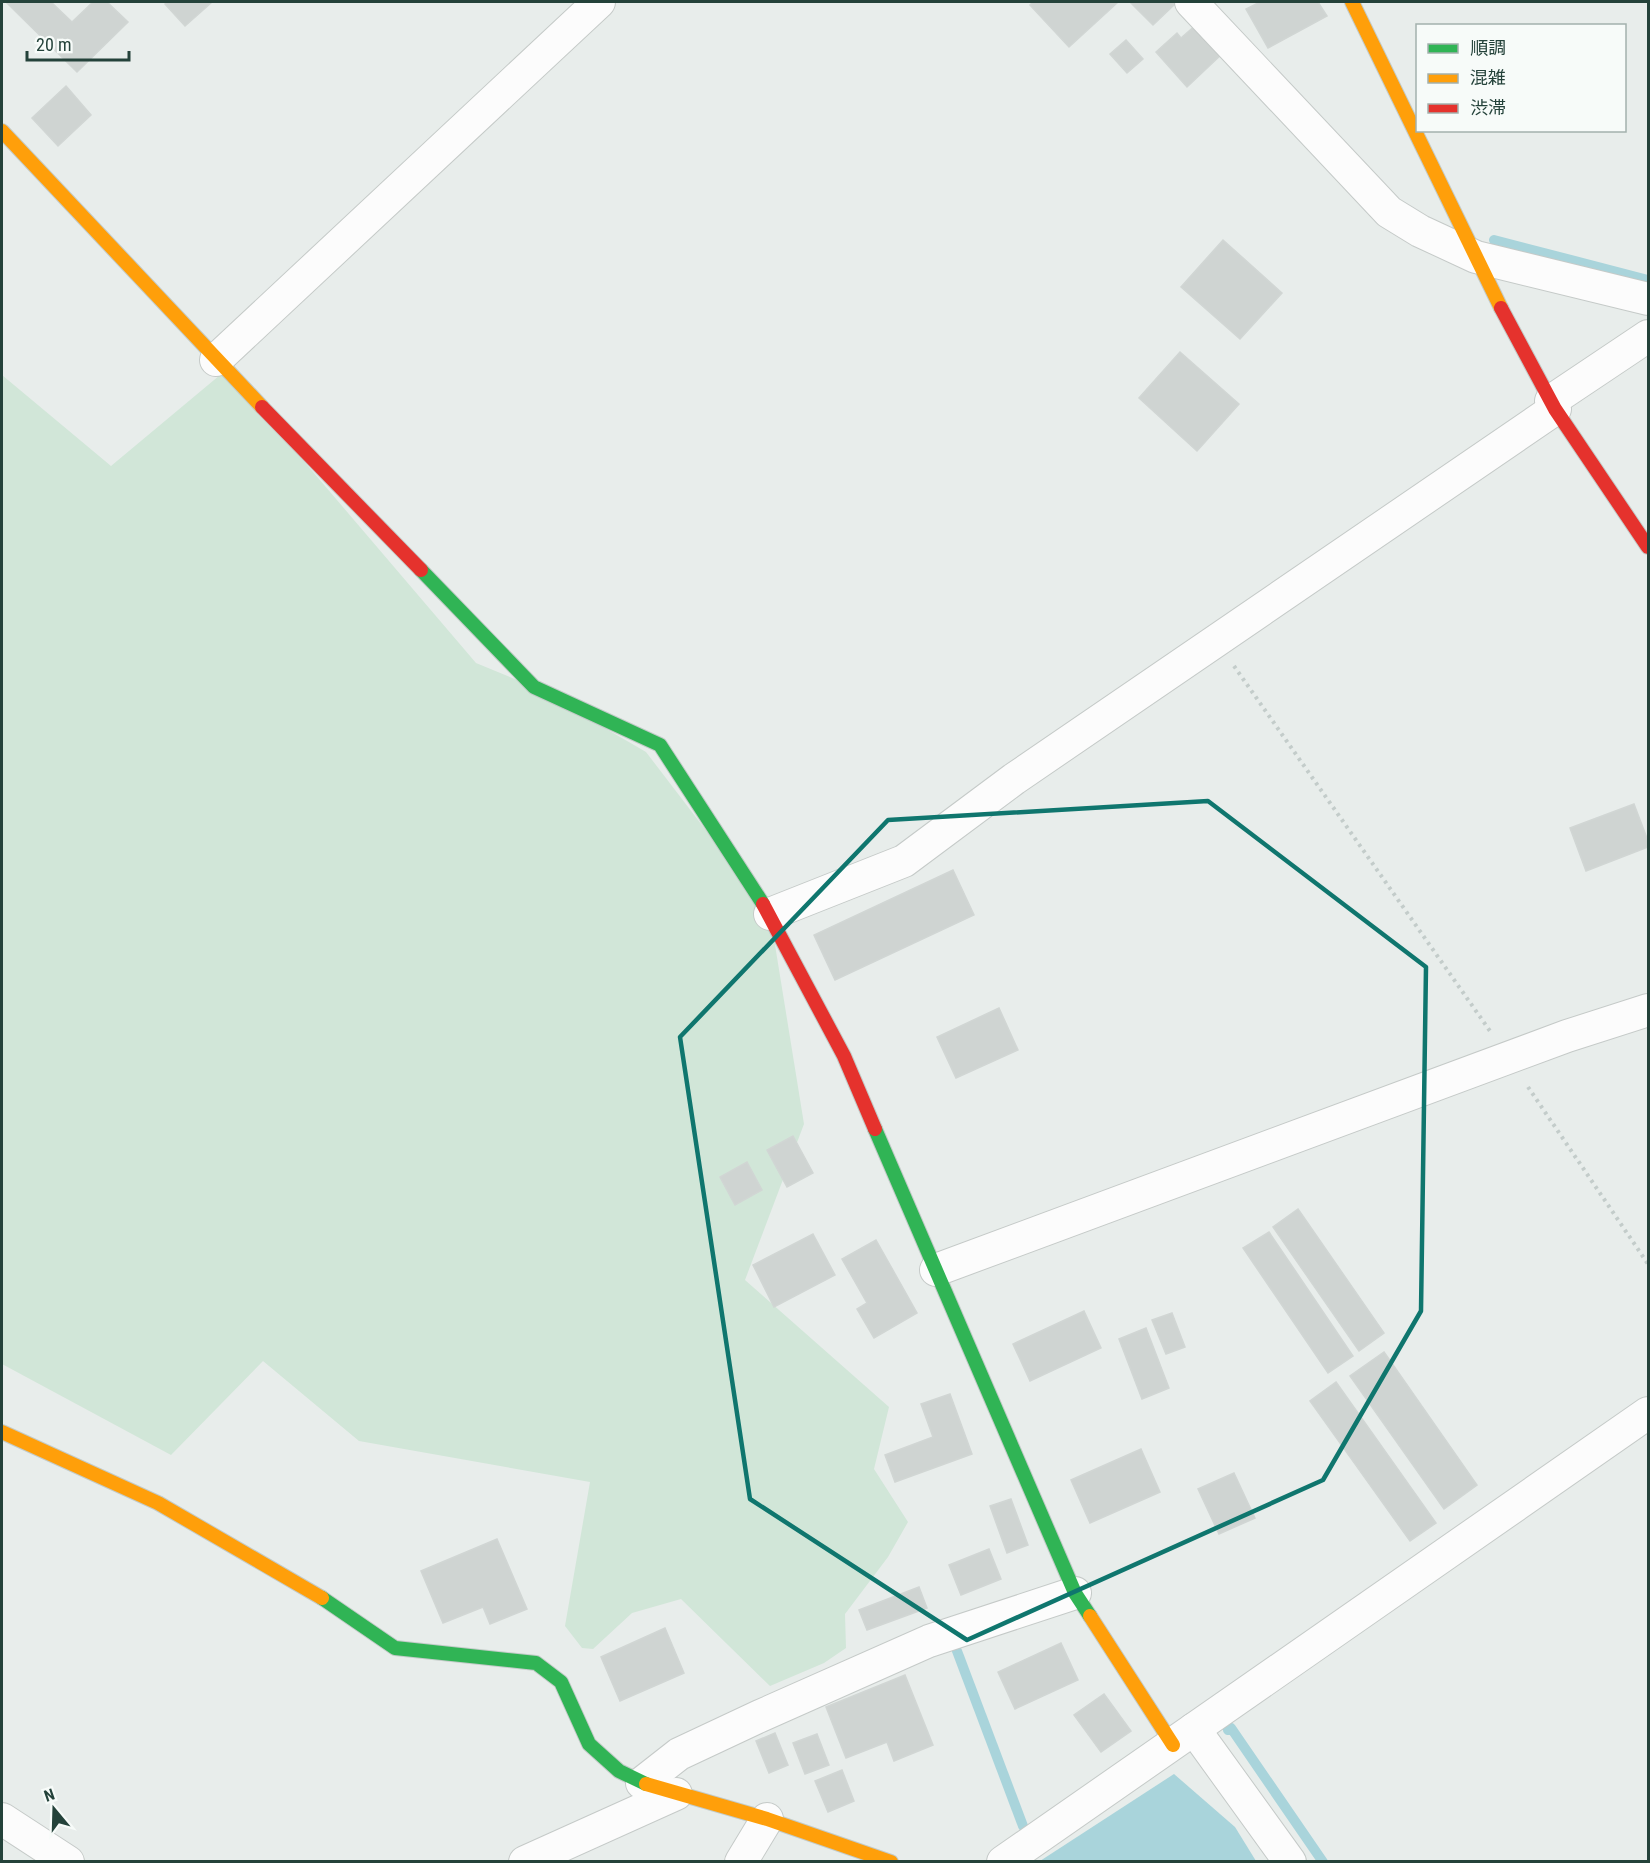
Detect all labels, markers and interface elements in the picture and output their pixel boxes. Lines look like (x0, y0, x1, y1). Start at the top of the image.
scale bar (27, 24, 129, 62)
legend (1416, 24, 1626, 132)
text: 20 m (36, 34, 71, 55)
text: 順調 (1470, 37, 1506, 58)
text: 混雑 (1470, 67, 1506, 88)
text: 渋滞 (1470, 97, 1506, 118)
north arrow (24, 1779, 84, 1839)
text: N (42, 1785, 57, 1806)

